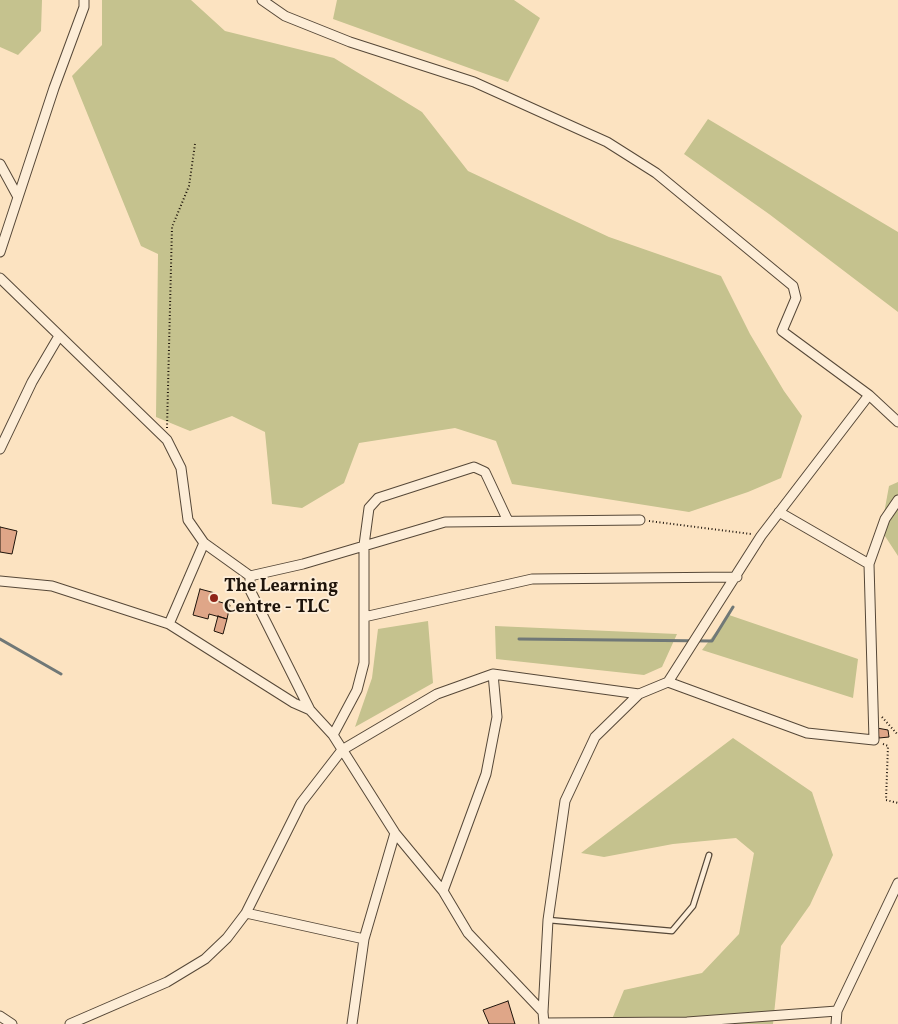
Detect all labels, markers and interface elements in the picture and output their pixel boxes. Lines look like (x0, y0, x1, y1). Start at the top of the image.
place label: The Learning Centre - TLC (224, 577, 338, 620)
marker: The Learning Centre - TLC (208, 592, 220, 604)

